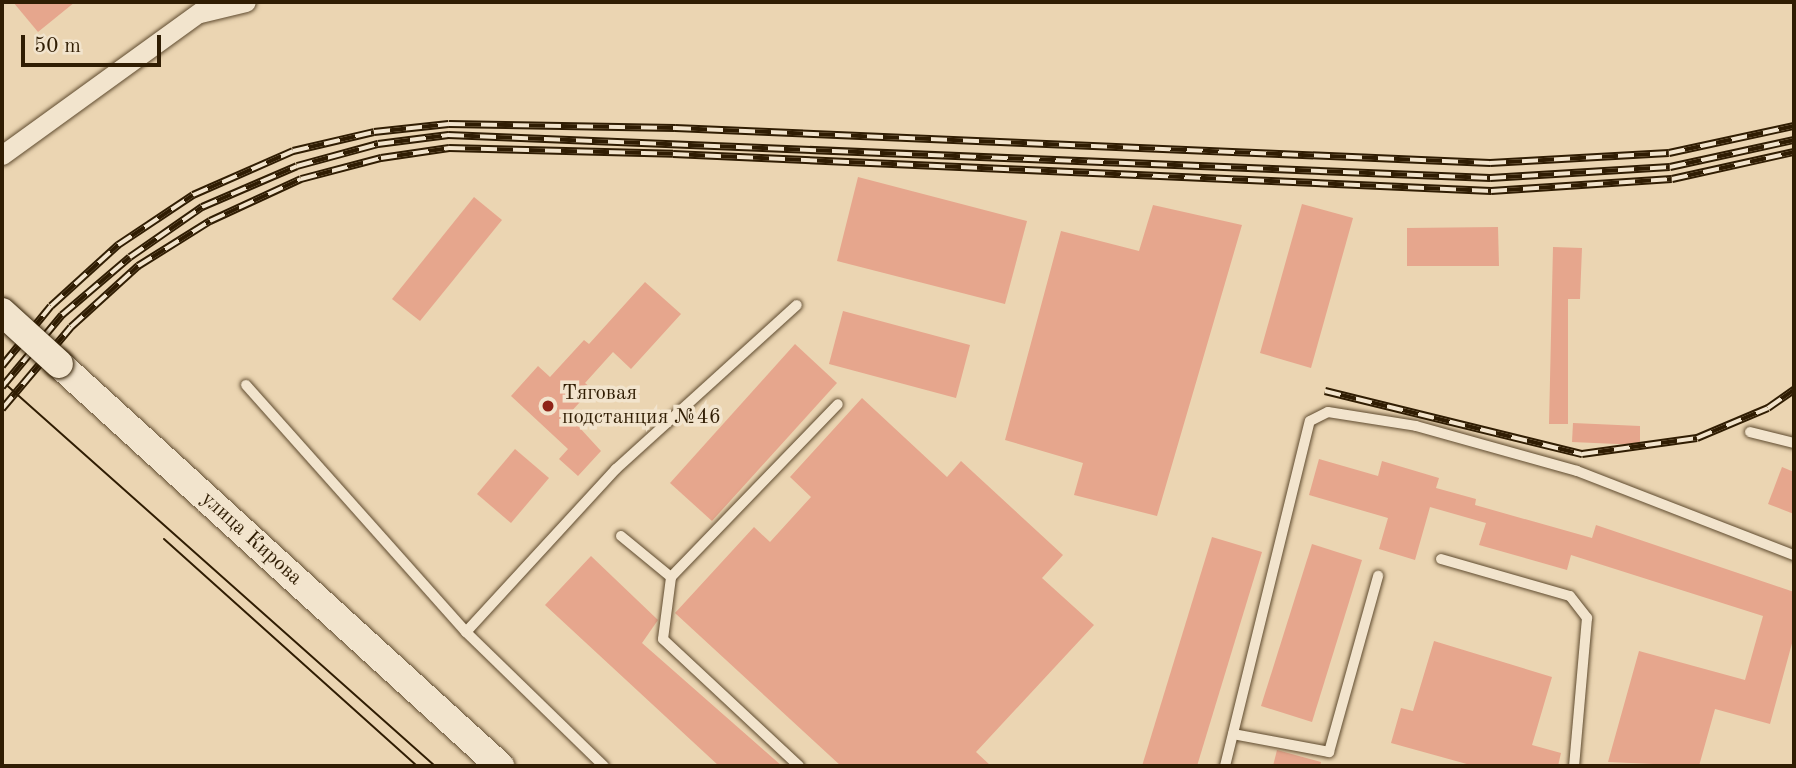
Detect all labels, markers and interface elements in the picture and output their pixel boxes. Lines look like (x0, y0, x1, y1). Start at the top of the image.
scale bar (24, 21, 164, 65)
text: 50 m (34, 36, 81, 57)
place label: Тяговая подстанция №46 (562, 381, 721, 431)
marker: Тяговая подстанция №46 (540, 398, 556, 414)
street label: улица Кирова (195, 487, 307, 591)

